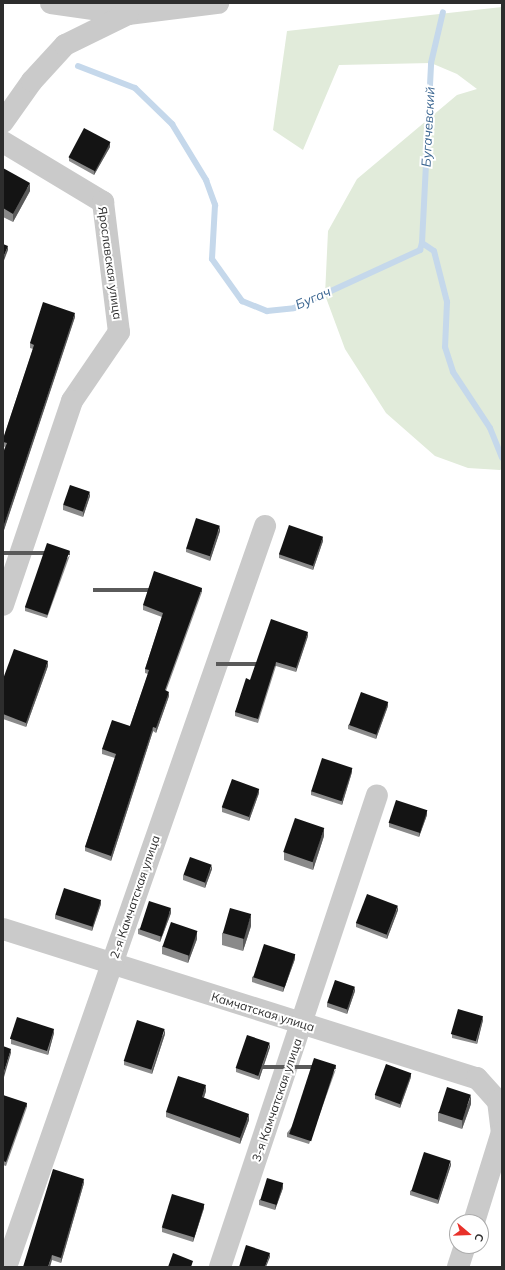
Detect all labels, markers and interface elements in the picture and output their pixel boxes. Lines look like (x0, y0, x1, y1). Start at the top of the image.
water label: Бугачевский (418, 86, 438, 168)
street label: Ярославская улица (95, 205, 125, 321)
water label: Бугач (293, 284, 333, 312)
street label: 2-я Камчатская улица (107, 833, 163, 961)
street label: Камчатская улица (210, 989, 316, 1035)
street label: 3-я Камчатская улица (249, 1036, 305, 1164)
north arrow (449, 1214, 489, 1254)
text: С (472, 1232, 487, 1243)

